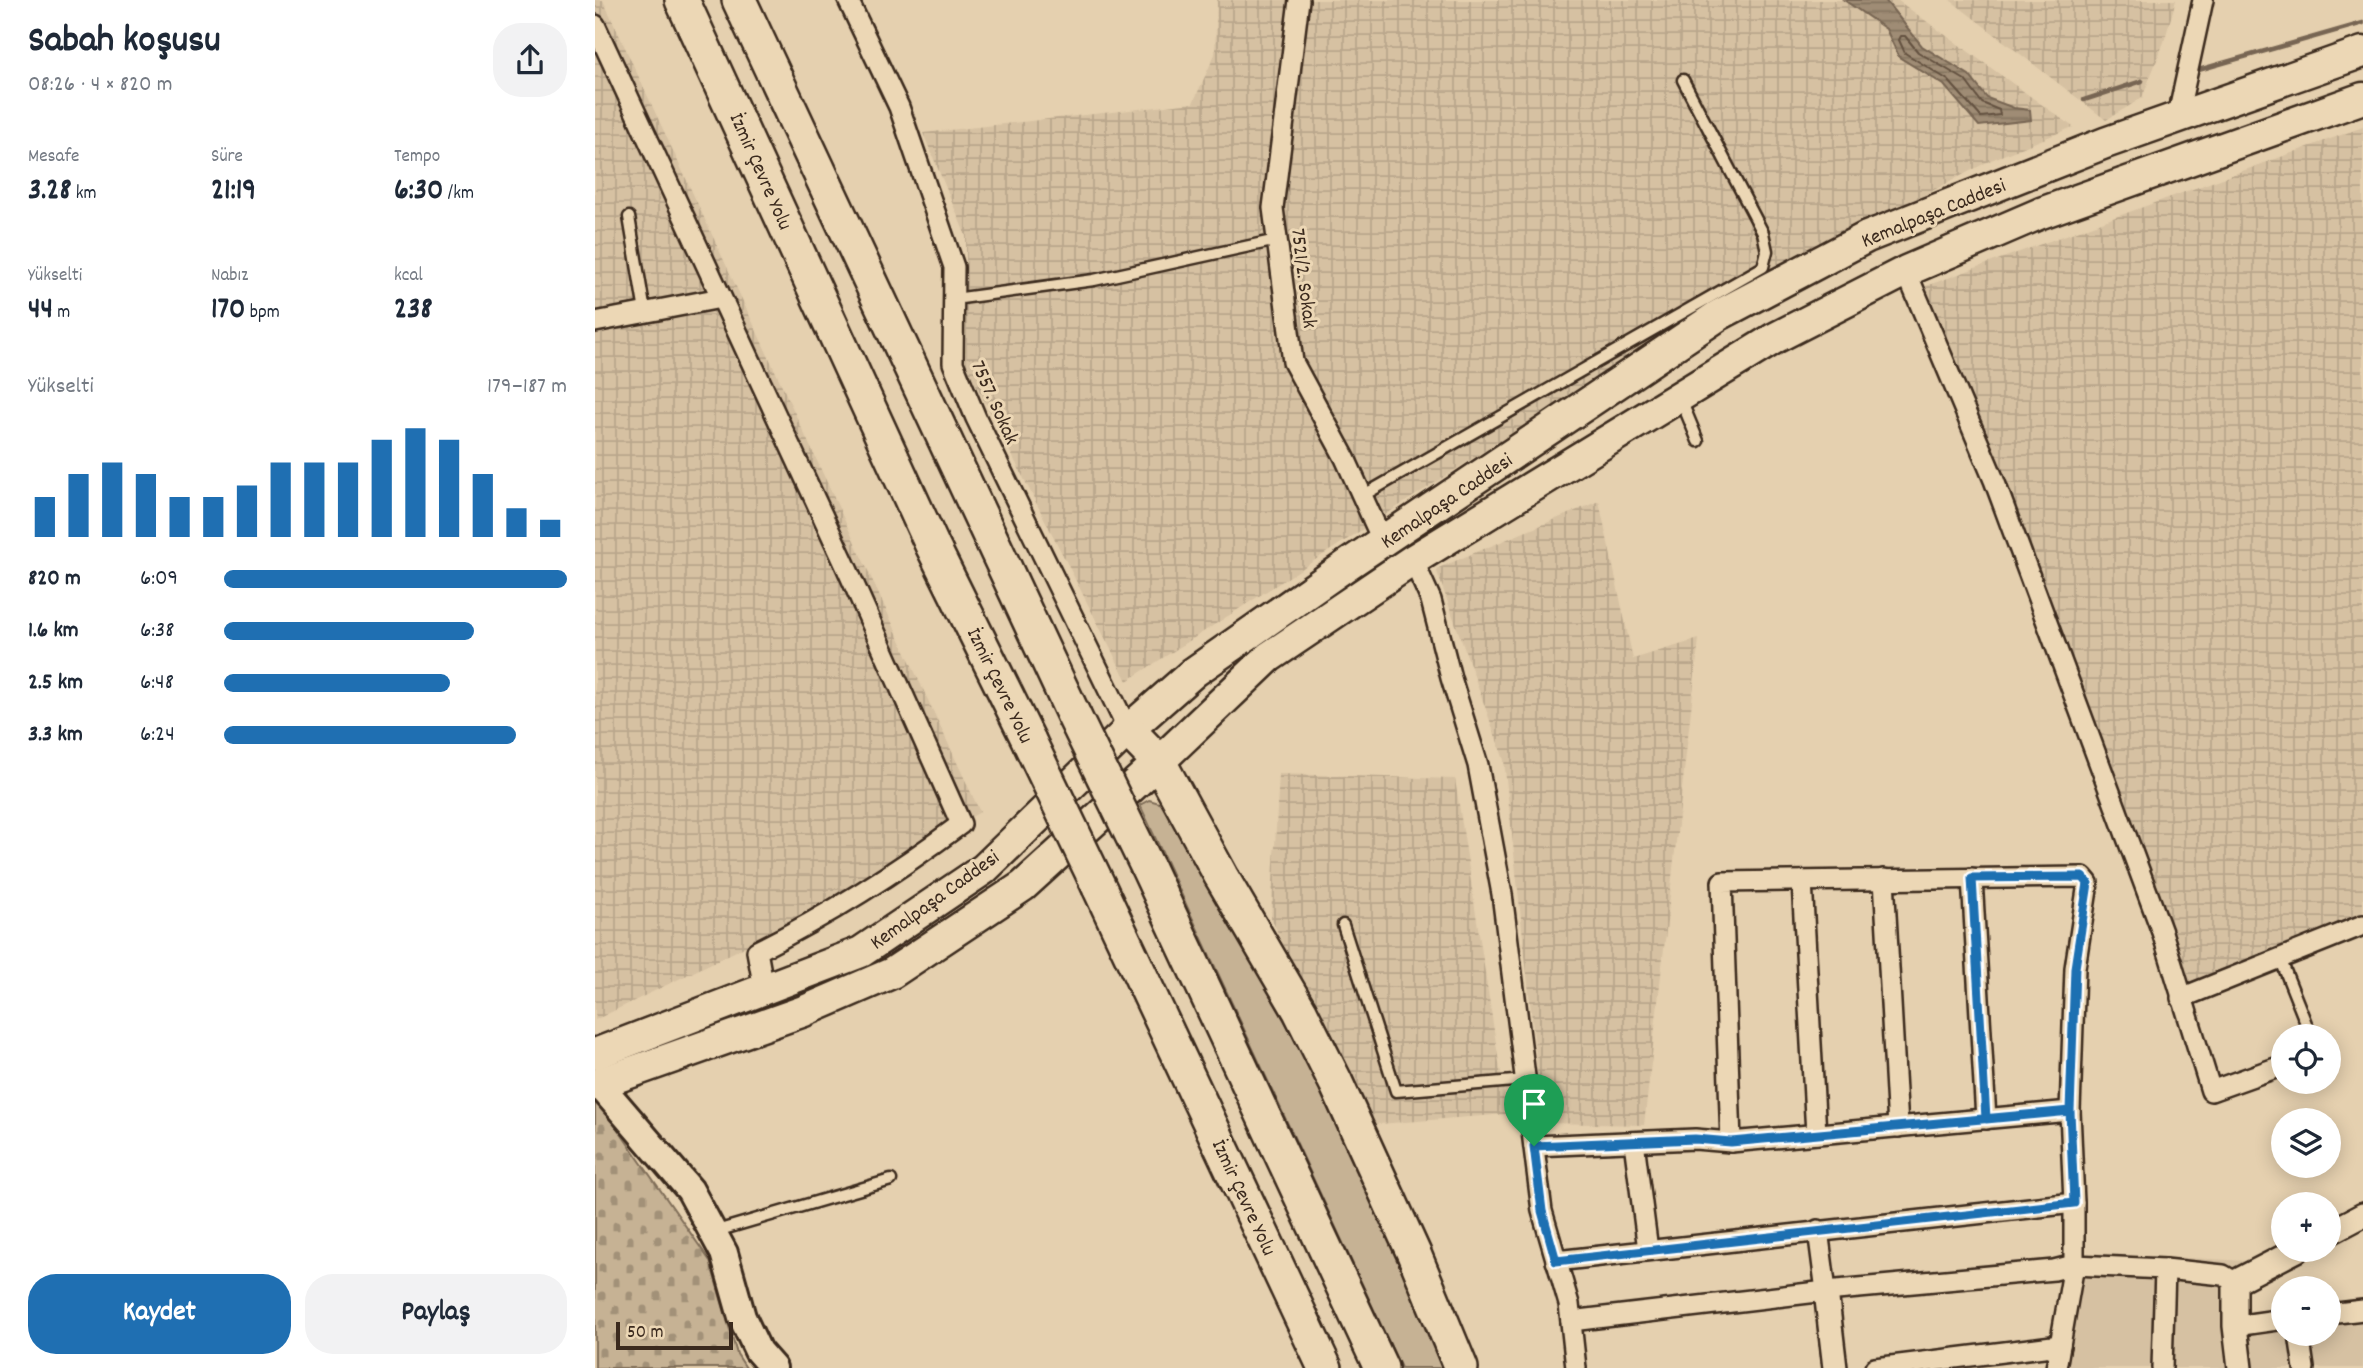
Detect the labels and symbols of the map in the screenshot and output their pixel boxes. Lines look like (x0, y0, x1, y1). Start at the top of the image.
street label: İzmir Çevre Yolu (720, 109, 798, 236)
street label: Kemalpaşa Caddesi (1857, 172, 2011, 257)
street label: 7521/2. Sokak (1281, 227, 1323, 330)
street label: 7557. Sokak (961, 356, 1025, 450)
street label: Kemalpaşa Caddesi (1376, 447, 1520, 558)
street label: İzmir Çevre Yolu (957, 623, 1039, 749)
street label: Kemalpaşa Caddesi (865, 844, 1007, 959)
pin (1504, 1074, 1564, 1146)
street label: İzmir Çevre Yolu (1202, 1135, 1282, 1261)
scale bar (616, 1319, 733, 1351)

